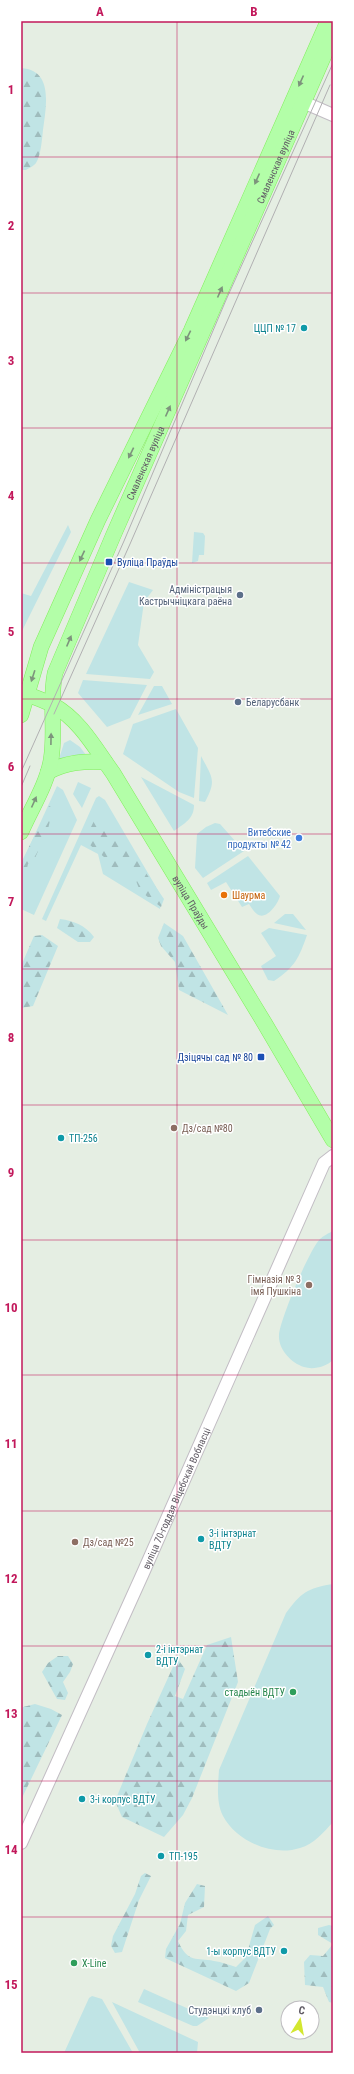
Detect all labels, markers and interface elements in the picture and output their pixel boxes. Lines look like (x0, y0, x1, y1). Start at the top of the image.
text: A (96, 4, 104, 19)
text: B (250, 4, 258, 19)
one-way arrow (298, 75, 304, 87)
text: 1 (8, 82, 14, 97)
street label: Смаленская вуліца (255, 128, 297, 205)
one-way arrow (254, 173, 261, 185)
text: 2 (8, 218, 15, 233)
one-way arrow (217, 286, 224, 298)
place label: ЦЦП № 17 (254, 323, 296, 334)
marker: ЦЦП № 17 (299, 323, 309, 333)
one-way arrow (185, 331, 191, 342)
text: 3 (8, 353, 14, 368)
one-way arrow (165, 405, 171, 416)
street label: Смаленская вуліца (124, 424, 167, 502)
one-way arrow (128, 447, 134, 459)
text: 4 (8, 488, 15, 503)
one-way arrow (79, 550, 85, 562)
marker: Вуліца Праўды (104, 557, 114, 567)
place label: Вуліца Праўды (117, 557, 178, 568)
place label: Адміністрацыя Кастрычніцкага раёна (139, 584, 232, 607)
marker: Адміністрацыя Кастрычніцкага раёна (235, 590, 245, 600)
text: 5 (8, 624, 15, 639)
one-way arrow (66, 634, 72, 646)
one-way arrow (30, 670, 36, 682)
marker: Беларусбанк (233, 697, 243, 707)
place label: Беларусбанк (246, 697, 299, 708)
one-way arrow (48, 732, 54, 745)
text: 6 (8, 759, 15, 774)
one-way arrow (32, 795, 38, 807)
place label: Витебские продукты № 42 (228, 827, 291, 850)
marker: Витебские продукты № 42 (294, 833, 304, 843)
street label: вуліца Праўды (170, 874, 211, 931)
marker: Шаурма (219, 890, 229, 900)
place label: Шаурма (232, 890, 265, 901)
text: 7 (8, 894, 15, 909)
text: 8 (8, 1030, 14, 1045)
place label: Дзіцячы сад № 80 (178, 1052, 253, 1063)
marker: Дзіцячы сад № 80 (256, 1052, 266, 1062)
marker: Дз/сад №80 (169, 1123, 179, 1133)
place label: Дз/сад №80 (182, 1123, 233, 1134)
marker: ТП-256 (56, 1133, 66, 1143)
place label: ТП-256 (69, 1133, 98, 1144)
text: 9 (8, 1165, 14, 1180)
place label: Гімназія № 3 імя Пушкіна (248, 1274, 301, 1297)
marker: Гімназія № 3 імя Пушкіна (304, 1280, 314, 1290)
text: 10 (4, 1300, 18, 1315)
street label: вуліца 70-годдзя Віцебскай Вобласці (140, 1426, 212, 1571)
text: 11 (4, 1436, 18, 1451)
place label: 3-і інтэрнат ВДТУ (209, 1528, 256, 1551)
marker: 3-і інтэрнат ВДТУ (196, 1534, 206, 1544)
marker: Дз/сад №25 (70, 1537, 80, 1547)
place label: Дз/сад №25 (83, 1537, 134, 1548)
text: 12 (4, 1571, 18, 1586)
place label: 2-і інтэрнат ВДТУ (156, 1644, 203, 1667)
marker: 2-і інтэрнат ВДТУ (143, 1650, 153, 1660)
place label: стадыён ВДТУ (225, 1687, 286, 1698)
marker: стадыён ВДТУ (288, 1687, 298, 1697)
text: 13 (4, 1706, 18, 1721)
marker: 3-і корпус ВДТУ (77, 1794, 87, 1804)
place label: 3-і корпус ВДТУ (90, 1794, 156, 1805)
text: 14 (4, 1842, 18, 1857)
marker: ТП-195 (156, 1851, 166, 1861)
place label: ТП-195 (169, 1851, 198, 1862)
place label: 1-ы корпус ВДТУ (206, 1946, 277, 1957)
marker: 1-ы корпус ВДТУ (279, 1946, 289, 1956)
marker: X-Line (69, 1958, 79, 1968)
place label: X-Line (82, 1958, 107, 1969)
text: 15 (4, 1977, 18, 1992)
north arrow (280, 2000, 320, 2040)
text: С (297, 2004, 306, 2018)
place label: Студэнцкі клуб (188, 2005, 251, 2016)
marker: Студэнцкі клуб (254, 2005, 264, 2015)

